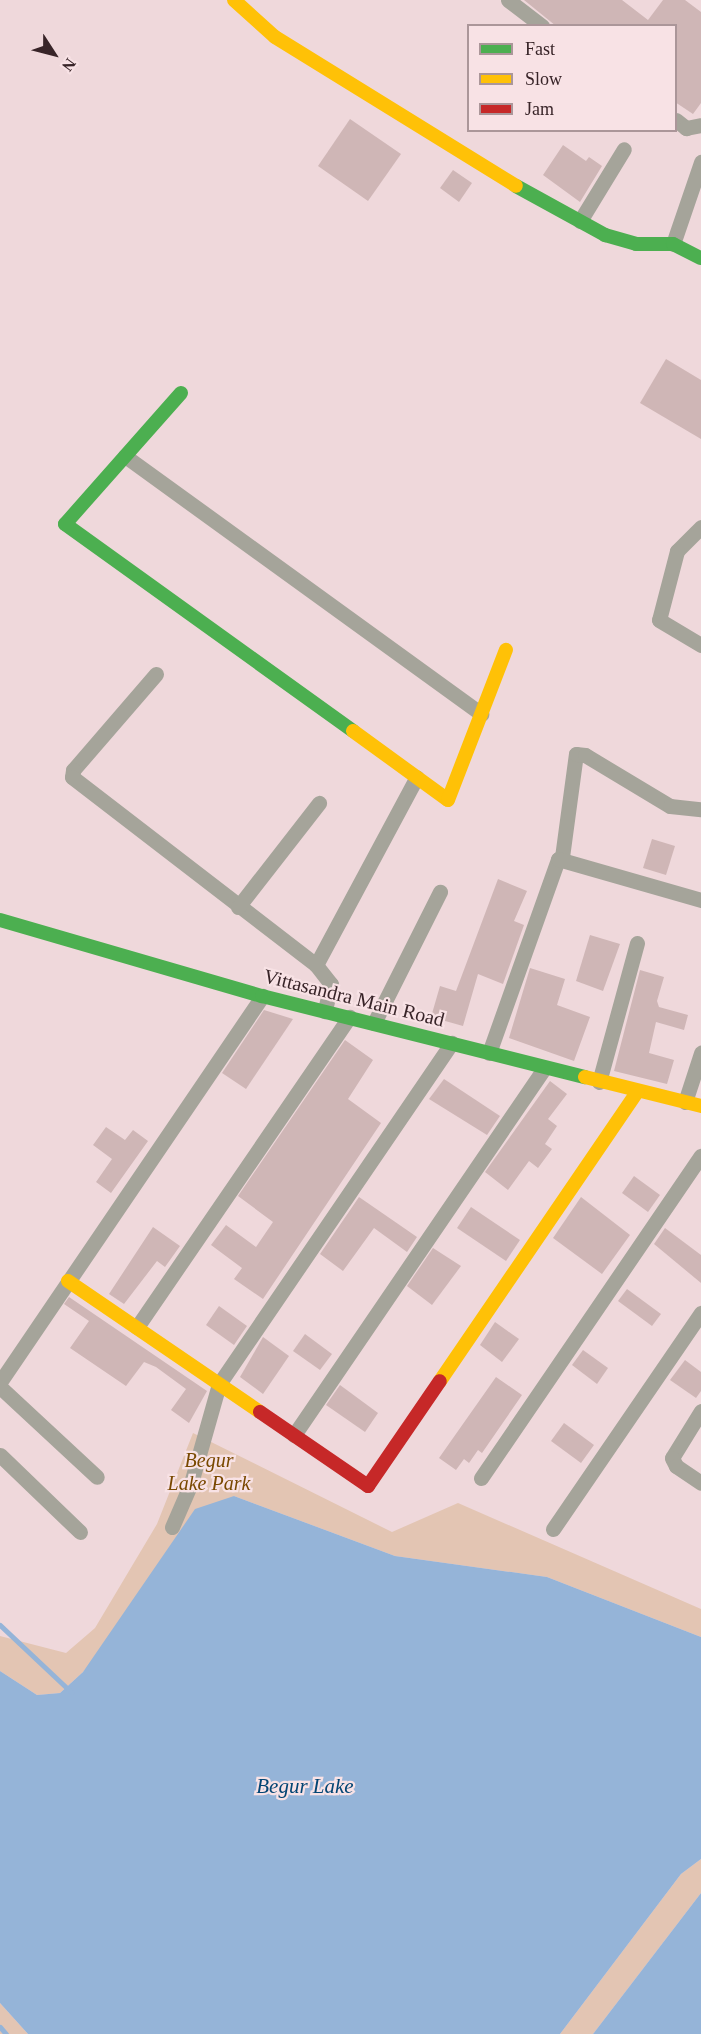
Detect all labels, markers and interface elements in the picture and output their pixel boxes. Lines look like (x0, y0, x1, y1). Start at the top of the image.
north arrow (24, 24, 84, 84)
legend (467, 24, 677, 132)
text: Fast (525, 39, 555, 59)
text: N (59, 55, 79, 75)
text: Slow (525, 69, 562, 89)
text: Jam (525, 99, 554, 119)
street label: Vittasandra Main Road (261, 964, 447, 1032)
park label: Begur Lake Park (168, 1449, 250, 1496)
water label: Begur Lake (256, 1773, 354, 1799)

